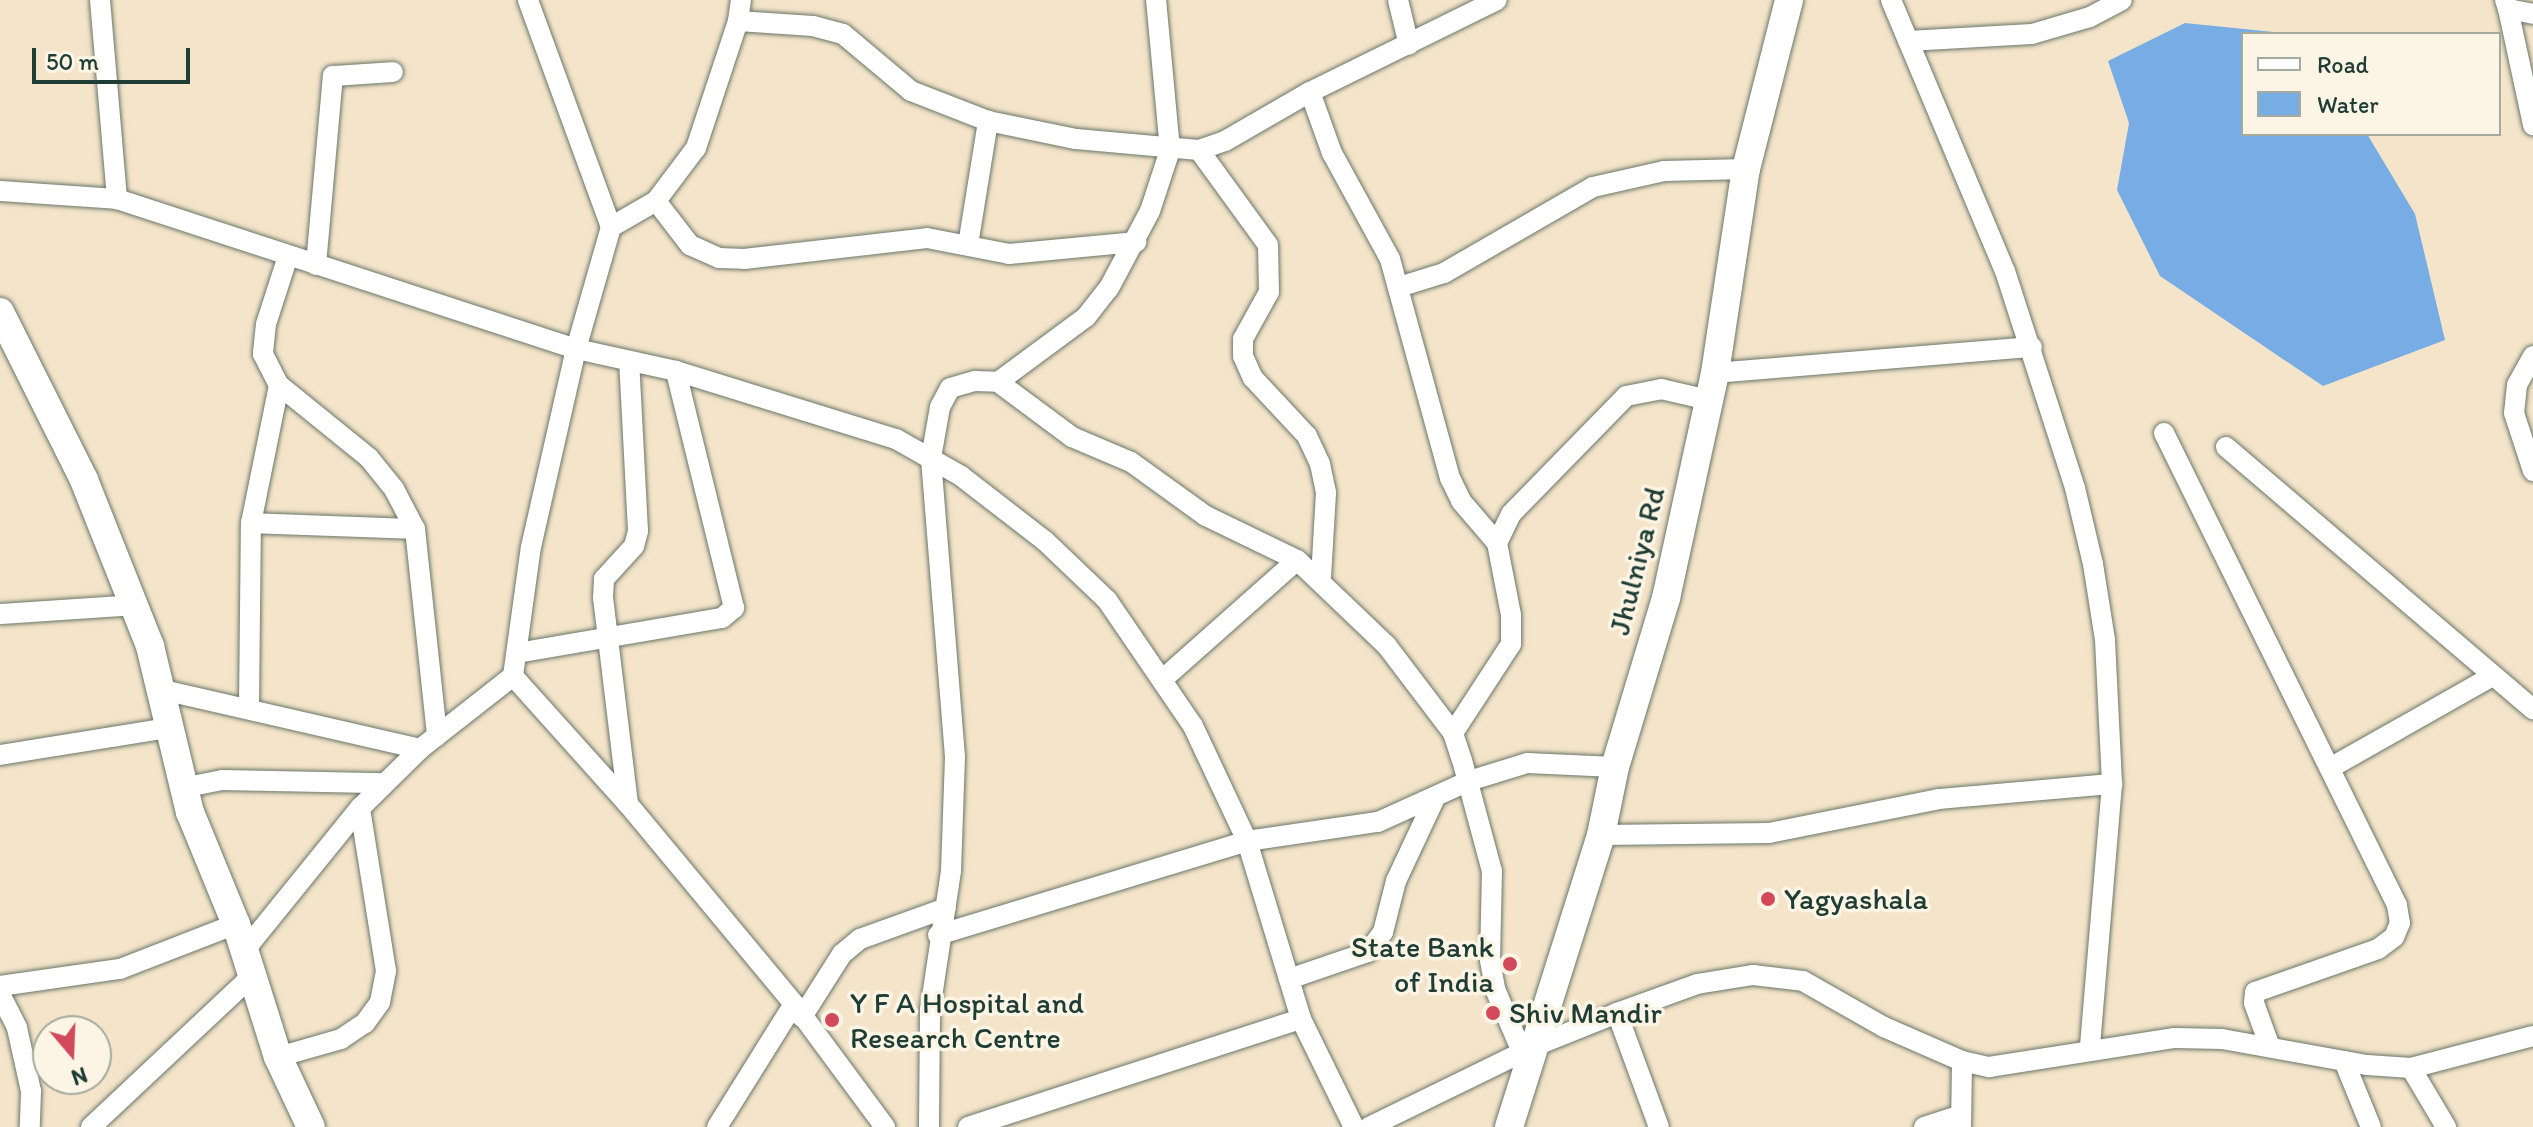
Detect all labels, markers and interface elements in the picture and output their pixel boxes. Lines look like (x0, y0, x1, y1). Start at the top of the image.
scale bar (36, 32, 194, 82)
legend (2241, 32, 2501, 136)
text: 50 m (46, 47, 99, 76)
text: Road (2317, 50, 2369, 79)
text: Water (2317, 90, 2379, 119)
street label: Jhulniya Rd (1601, 483, 1673, 639)
place label: Yagyashala (1784, 881, 1928, 917)
marker: Yagyashala (1759, 890, 1777, 908)
place label: State Bank of India (1351, 929, 1494, 1000)
marker: State Bank of India (1501, 955, 1519, 973)
place label: Y F A Hospital and Research Centre (850, 985, 1085, 1056)
place label: Shiv Mandir (1509, 995, 1662, 1031)
marker: Shiv Mandir (1484, 1004, 1502, 1022)
marker: Y F A Hospital and Research Centre (821, 1009, 843, 1031)
north arrow (32, 1015, 112, 1095)
text: N (68, 1061, 91, 1091)

